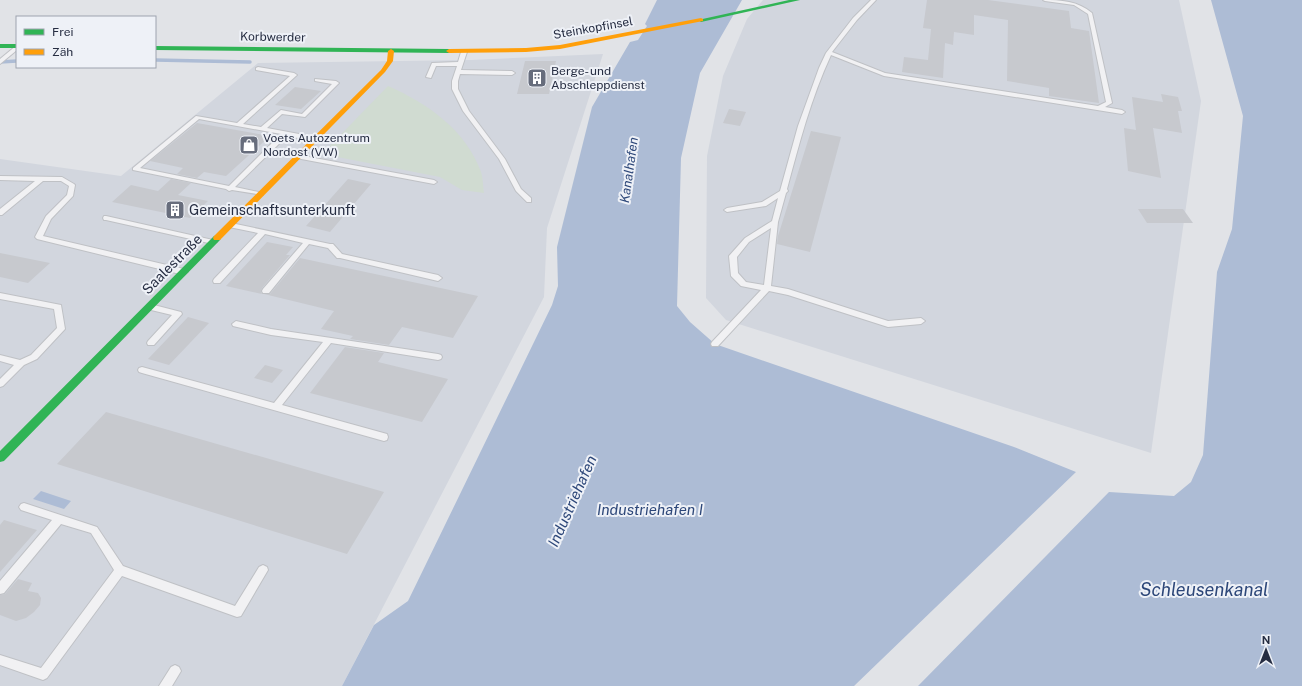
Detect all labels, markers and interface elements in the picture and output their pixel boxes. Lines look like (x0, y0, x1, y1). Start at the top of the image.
street label: Steinkopfinsel (552, 14, 634, 42)
legend (16, 16, 156, 68)
text: Frei (52, 25, 74, 39)
street label: Korbwerder (240, 29, 306, 45)
text: Zäh (52, 45, 73, 59)
place label: Berge- und Abschleppdienst (551, 64, 645, 92)
building icon: Berge- und Abschleppdienst (526, 67, 548, 89)
place label: Voets Autozentrum Nordost (VW) (263, 131, 370, 159)
shop icon: Voets Autozentrum Nordost (VW) (238, 134, 260, 156)
water label: Kanalhafen (617, 136, 641, 204)
building icon: Gemeinschaftsunterkunft (164, 199, 186, 221)
place label: Gemeinschaftsunterkunft (189, 202, 356, 218)
street label: Saalestraße (139, 231, 205, 297)
water label: Industriehafen (544, 453, 600, 549)
water label: Industriehafen I (597, 501, 703, 518)
water label: Schleusenkanal (1140, 579, 1268, 600)
north arrow (1246, 630, 1286, 670)
text: N (1262, 634, 1270, 646)

